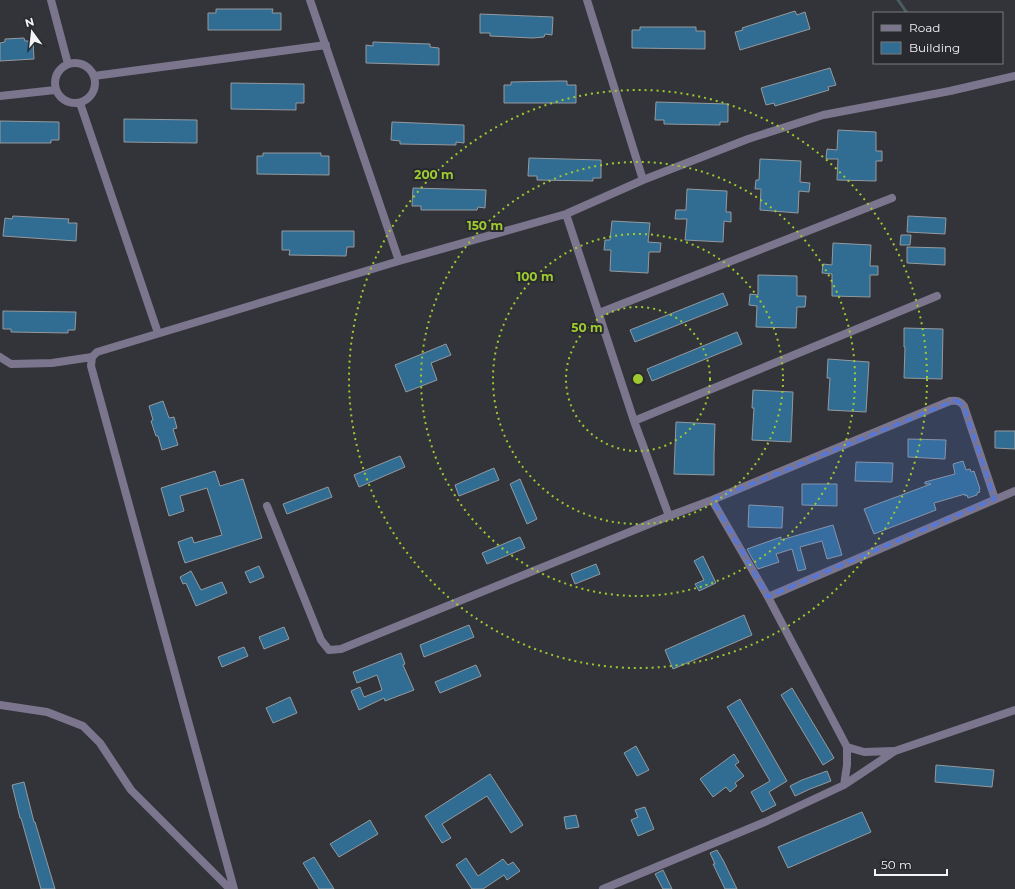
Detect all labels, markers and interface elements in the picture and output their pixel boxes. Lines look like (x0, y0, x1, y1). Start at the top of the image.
north arrow (12, 12, 52, 52)
legend (873, 12, 1003, 64)
text: N (23, 14, 36, 30)
text: Road (909, 20, 940, 35)
text: Building (909, 40, 960, 55)
text: 200 m (414, 167, 454, 182)
text: 150 m (467, 218, 503, 233)
text: 100 m (517, 269, 553, 284)
text: 50 m (571, 320, 603, 335)
centre of rings (631, 372, 645, 386)
scale bar (875, 851, 947, 877)
text: 50 m (881, 857, 912, 872)

